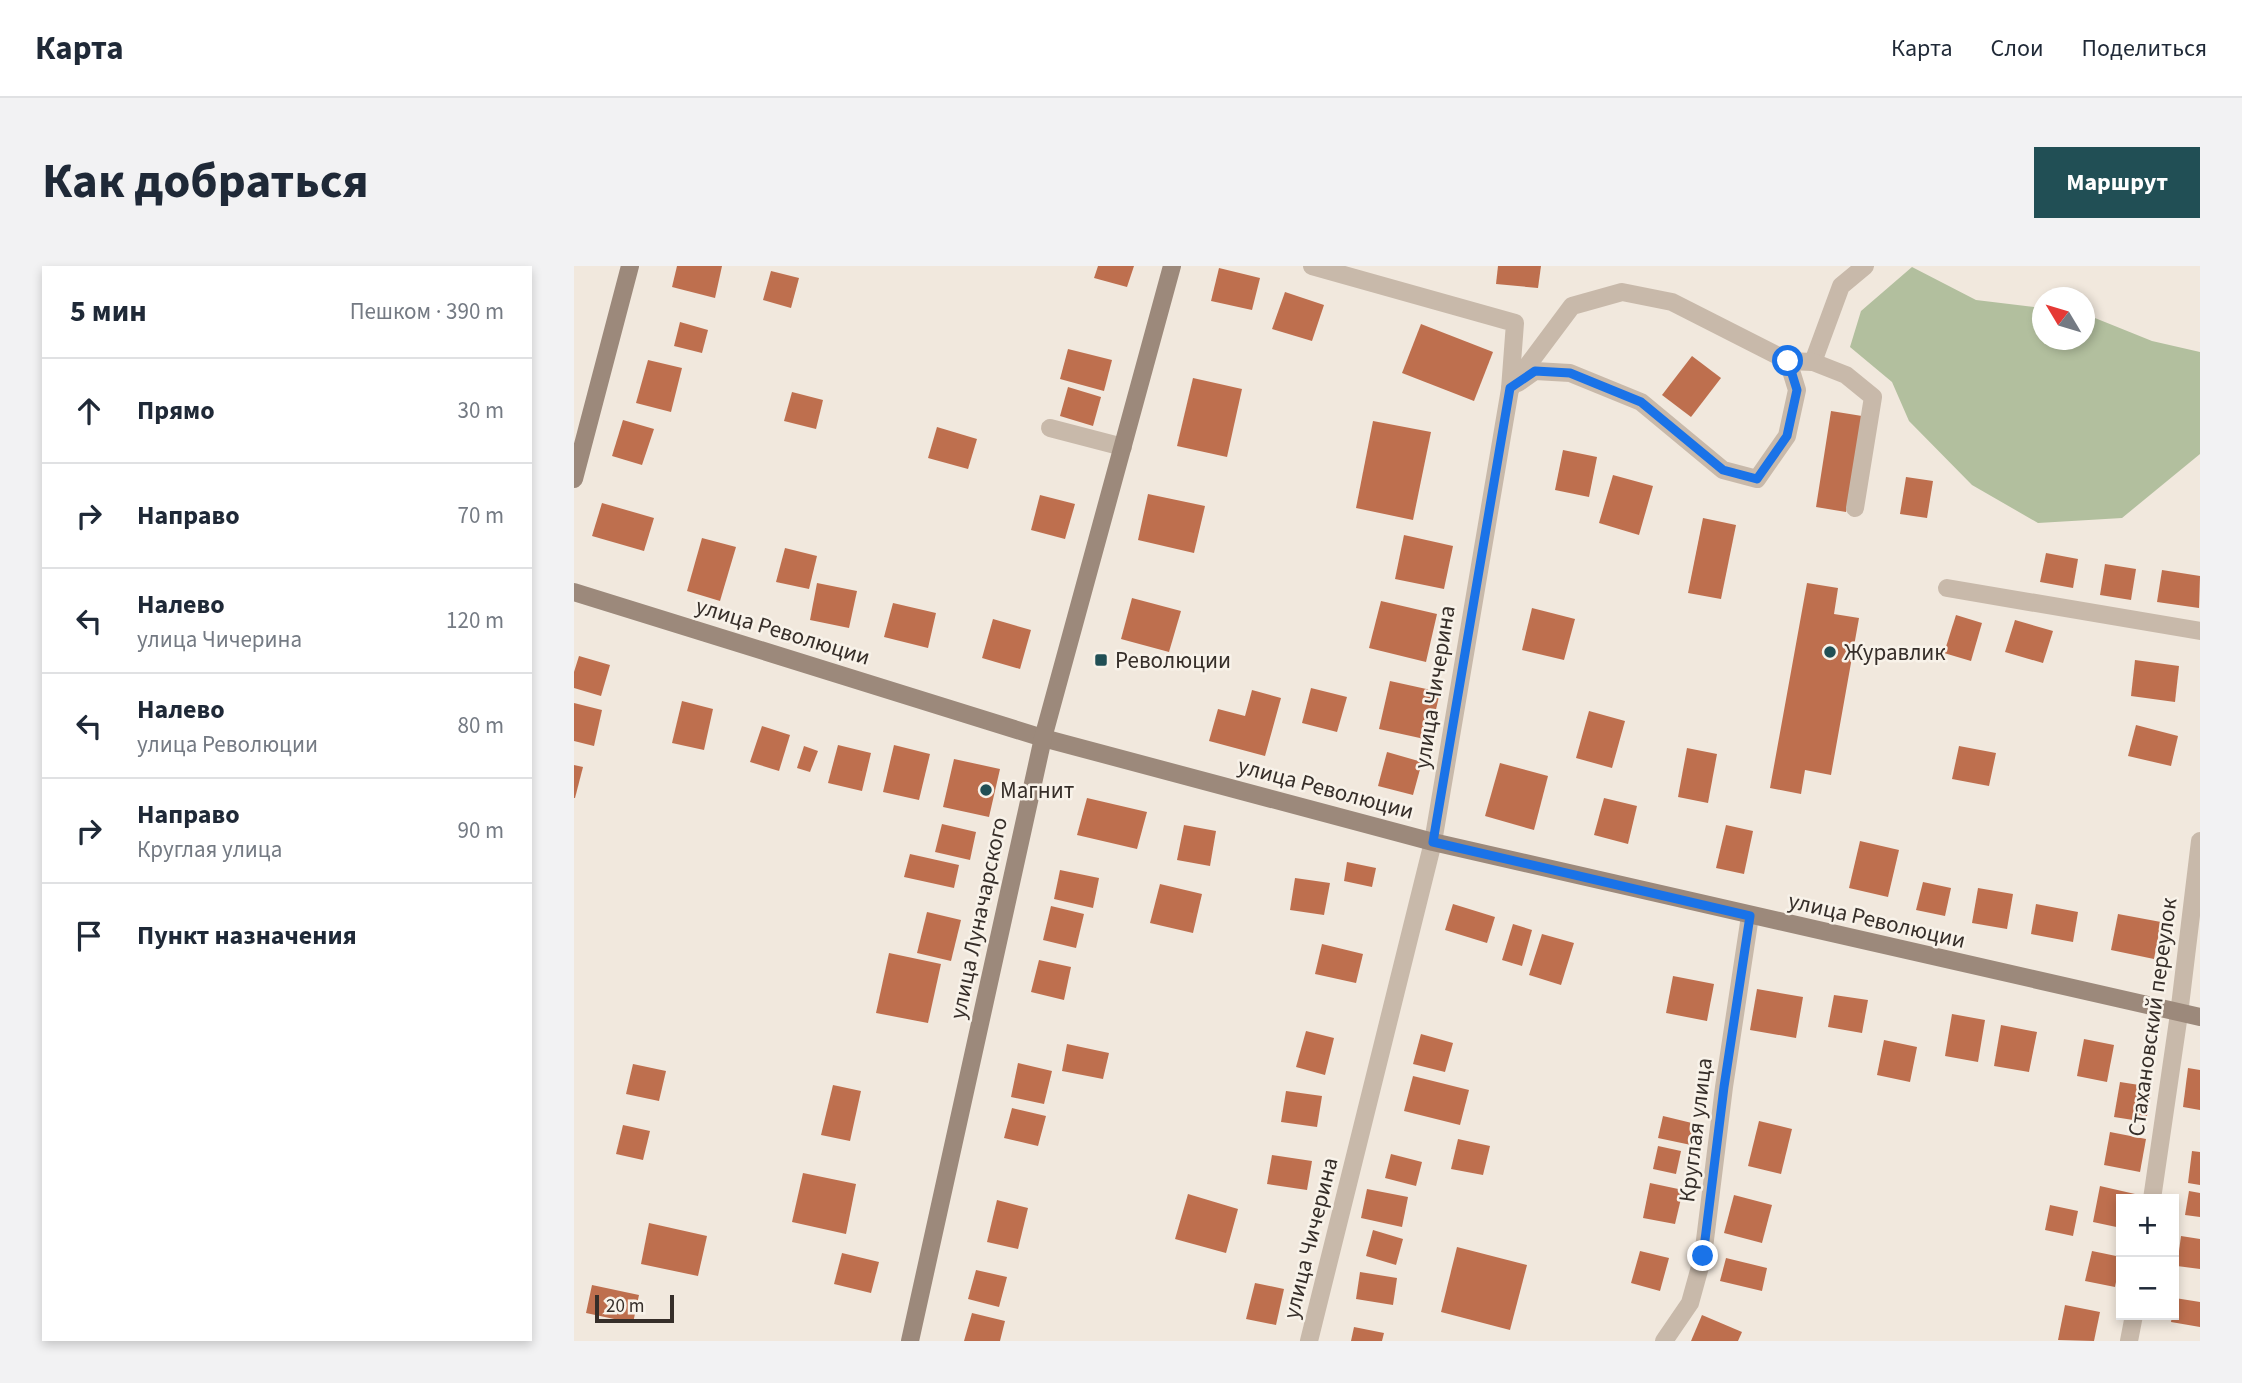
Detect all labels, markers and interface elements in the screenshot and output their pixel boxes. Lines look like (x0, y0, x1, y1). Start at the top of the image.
text: Карта (35, 25, 124, 72)
text: Карта (1891, 31, 1953, 66)
text: Слои (1991, 31, 2044, 66)
text: Поделиться (2082, 31, 2207, 66)
text: Как добраться (42, 147, 369, 217)
button: Маршрут (2034, 147, 2200, 218)
north arrow (2032, 287, 2095, 350)
text: 5 мин (70, 290, 147, 333)
text: Пешком · 390 m (350, 295, 504, 328)
route start (1772, 345, 1803, 376)
icon: ahead (70, 392, 108, 430)
text: Прямо (137, 392, 215, 429)
text: 30 m (457, 394, 504, 427)
icon: right (70, 497, 108, 535)
text: Направо (137, 497, 240, 534)
text: 70 m (457, 499, 504, 532)
text: Налево (137, 586, 225, 623)
street label: улица Революции (692, 589, 874, 674)
icon: left (70, 602, 108, 640)
street label: улица Чичерина (1405, 603, 1464, 771)
text: 120 m (446, 604, 504, 637)
text: улица Чичерина (137, 623, 302, 656)
place label: Журавлик (1844, 636, 1946, 669)
place label: Революции (1115, 644, 1231, 677)
marker: Журавлик (1822, 644, 1838, 660)
marker: Революции (1093, 652, 1109, 668)
text: Налево (137, 691, 225, 728)
icon: left (70, 707, 108, 745)
text: 80 m (457, 709, 504, 742)
text: улица Революции (137, 728, 318, 761)
street label: улица Революции (1234, 749, 1418, 828)
place label: Магнит (1000, 774, 1074, 807)
marker: Магнит (978, 782, 994, 798)
text: Направо (137, 796, 240, 833)
icon: right (70, 812, 108, 850)
text: 90 m (457, 814, 504, 847)
street label: улица Луначарского (941, 814, 1016, 1022)
text: Круглая улица (137, 833, 282, 866)
street label: улица Революции (1785, 884, 1969, 957)
street label: Стахановский переулок (2119, 895, 2186, 1138)
icon: arrive (70, 917, 108, 955)
text: Пункт назначения (137, 917, 357, 954)
street label: Круглая улица (1670, 1056, 1721, 1204)
street label: улица Чичерина (1275, 1154, 1346, 1322)
map controls (2116, 1194, 2179, 1320)
button: + (2116, 1194, 2179, 1257)
route end (1687, 1240, 1718, 1271)
button: − (2116, 1257, 2179, 1320)
scale bar (595, 1292, 674, 1324)
text: 20 m (606, 1293, 644, 1320)

